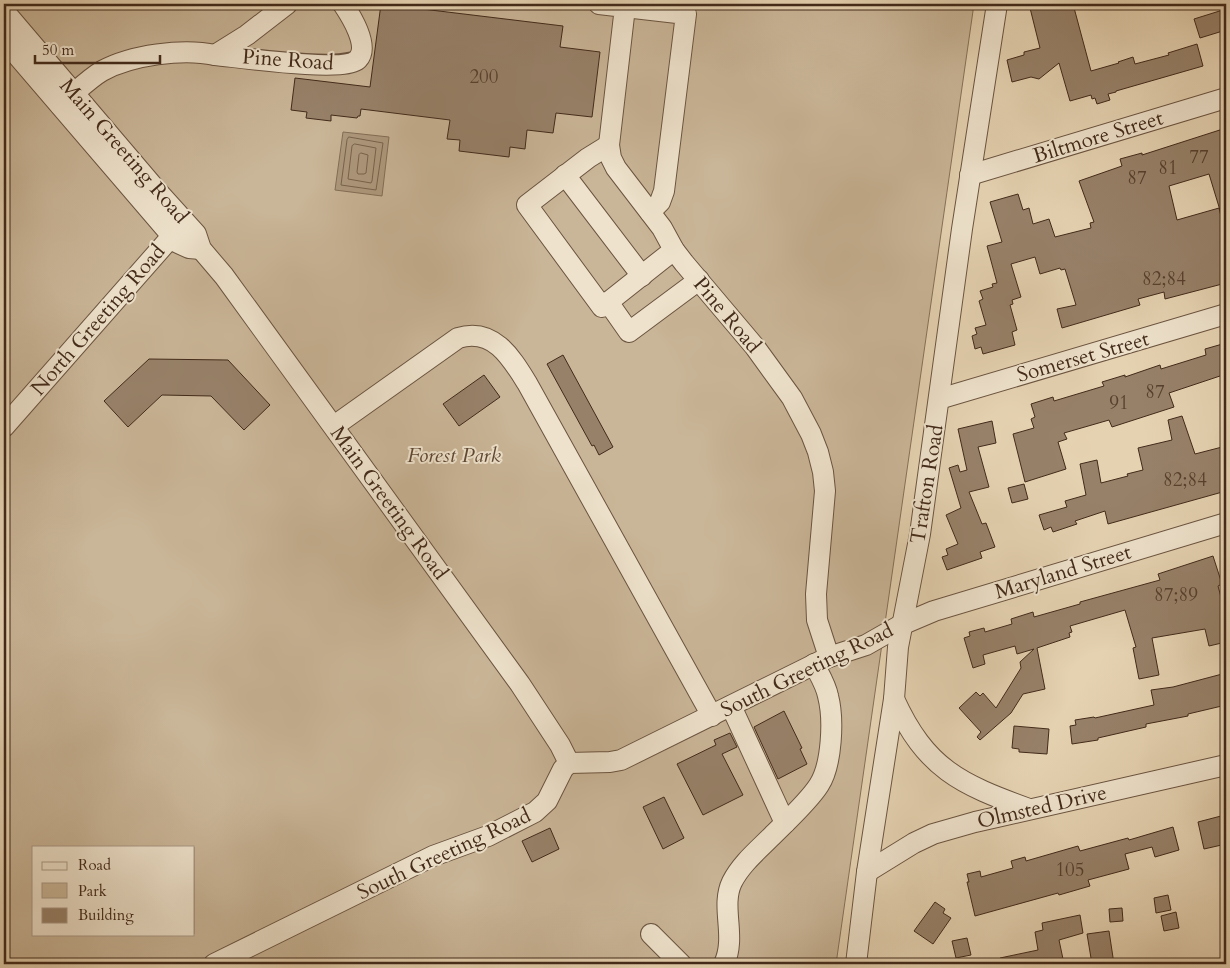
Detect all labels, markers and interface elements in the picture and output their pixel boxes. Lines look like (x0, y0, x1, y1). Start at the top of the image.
scale bar (35, 32, 160, 64)
text: 50 m (42, 40, 74, 60)
street label: Pine Road (241, 42, 335, 78)
house number: 200 (469, 64, 499, 90)
street label: Main Greeting Road (53, 72, 195, 230)
street label: Biltmore Street (1029, 103, 1167, 171)
house number: 77 (1189, 144, 1209, 170)
house number: 81 (1158, 155, 1178, 181)
house number: 87 (1127, 165, 1147, 191)
street label: North Greeting Road (24, 238, 172, 402)
house number: 82;84 (1142, 266, 1186, 292)
street label: Pine Road (686, 271, 768, 359)
street label: Somerset Street (1014, 324, 1153, 390)
house number: 87 (1145, 379, 1165, 405)
house number: 91 (1109, 390, 1129, 416)
street label: Main Greeting Road (323, 420, 455, 586)
street label: Trafton Road (903, 422, 951, 546)
park label: Forest Park (407, 441, 501, 470)
house number: 82;84 (1163, 467, 1207, 493)
street label: Maryland Street (991, 537, 1135, 607)
house number: 87;89 (1154, 582, 1198, 608)
street label: South Greeting Road (716, 616, 898, 724)
street label: Olmsted Drive (974, 778, 1110, 836)
street label: South Greeting Road (352, 801, 536, 907)
legend (32, 846, 195, 936)
text: Road (78, 855, 111, 875)
house number: 105 (1055, 857, 1085, 883)
text: Park (78, 881, 107, 901)
text: Building (78, 905, 134, 925)

